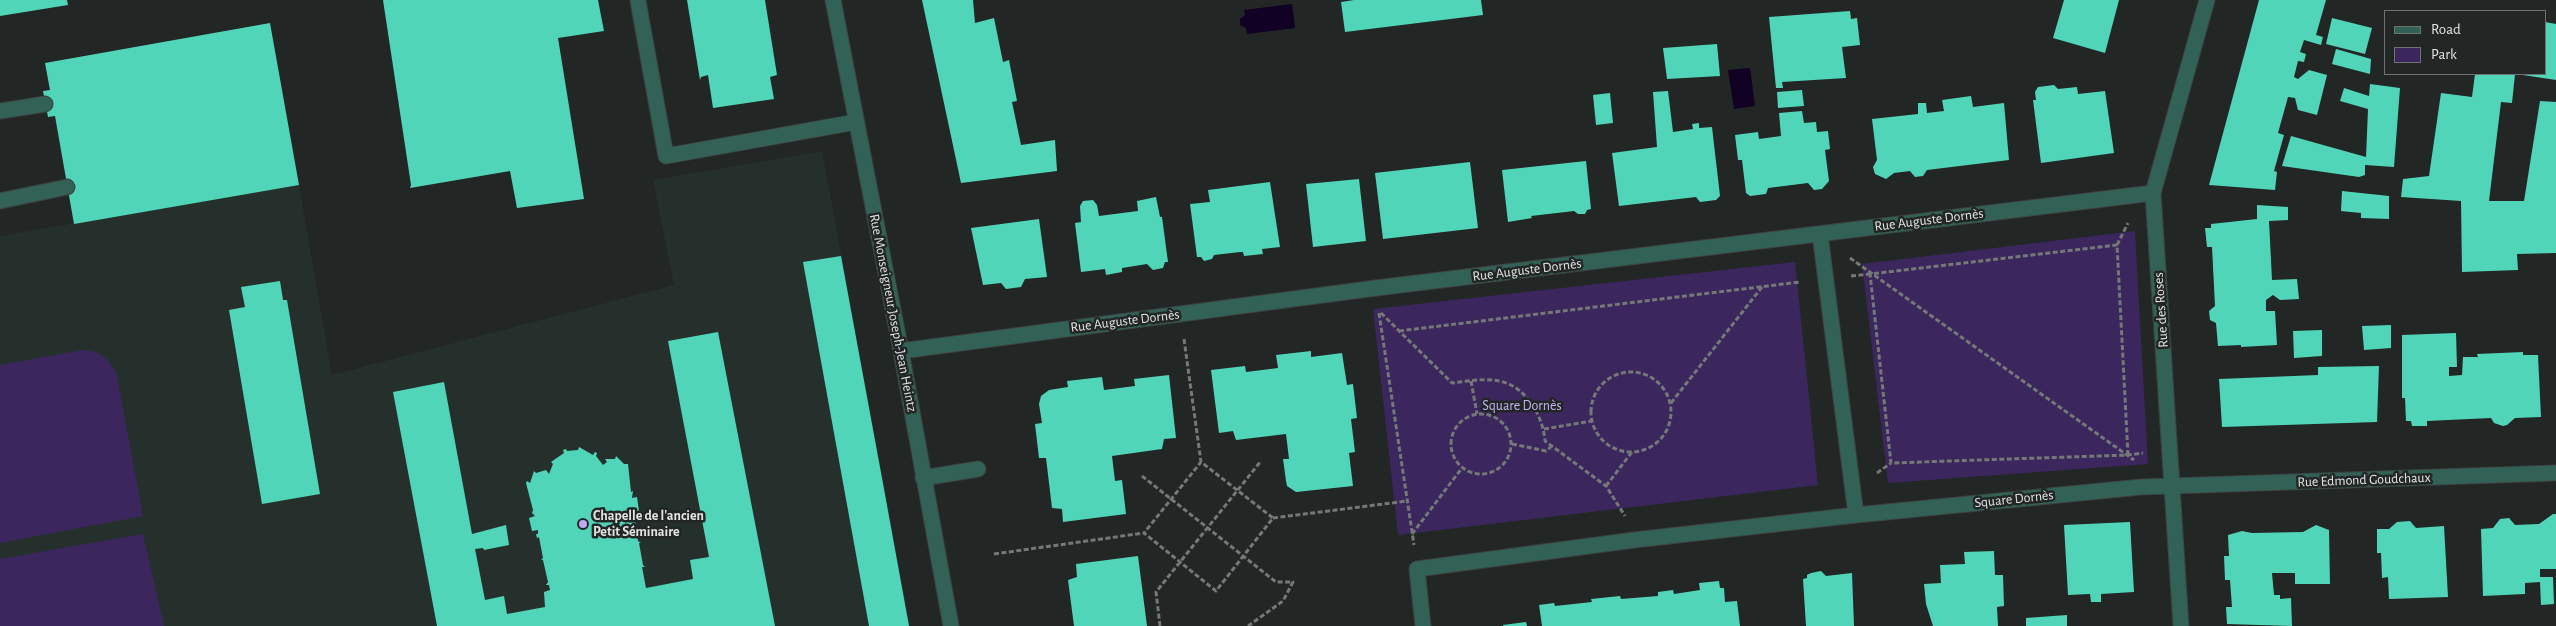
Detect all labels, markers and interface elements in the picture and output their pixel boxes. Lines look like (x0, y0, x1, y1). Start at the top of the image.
legend (2384, 10, 2546, 75)
text: Road (2431, 22, 2461, 37)
text: Park (2431, 47, 2457, 62)
street label: Rue Auguste Dornès (1874, 205, 1984, 235)
street label: Rue Monseigneur Joseph-Jean Heintz (866, 213, 920, 413)
street label: Rue Auguste Dornès (1472, 255, 1582, 285)
street label: Rue des Roses (2150, 272, 2172, 348)
street label: Rue Auguste Dornès (1070, 306, 1180, 336)
park label: Square Dornès (1482, 398, 1562, 414)
street label: Rue Edmond Goudchaux (2297, 469, 2431, 491)
street label: Square Dornès (1974, 486, 2054, 512)
place label: Chapelle de l'ancien Petit Séminaire (593, 508, 704, 540)
marker: Chapelle de l'ancien Petit Séminaire (577, 518, 589, 530)

